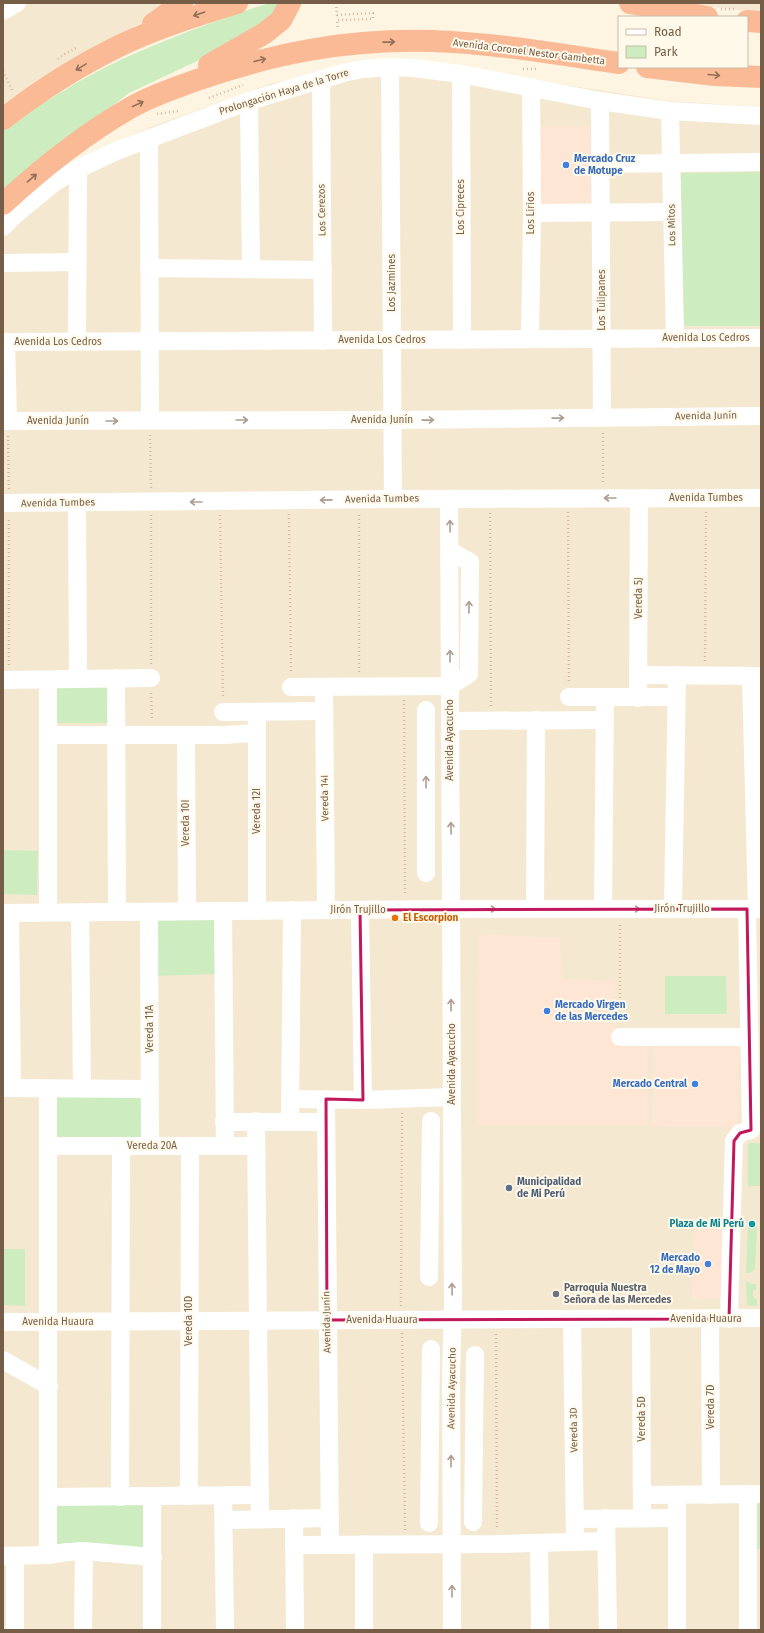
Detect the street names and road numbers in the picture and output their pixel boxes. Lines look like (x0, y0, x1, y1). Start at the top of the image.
street label: Avenida Coronel Nestor Gambetta (452, 37, 606, 67)
street label: Prolongación Haya de la Torre (218, 66, 350, 118)
street label: Los Cipreces (455, 179, 467, 235)
street label: Los Cerezos (316, 183, 328, 236)
street label: Los Lirios (525, 191, 537, 234)
street label: Los Mitos (666, 203, 678, 246)
street label: Los Jazmines (386, 254, 398, 312)
street label: Los Tulipanes (596, 269, 608, 331)
street label: Avenida Los Cedros (662, 332, 750, 344)
street label: Avenida Los Cedros (338, 334, 426, 346)
street label: Avenida Los Cedros (14, 336, 102, 348)
street label: Avenida Junín (675, 408, 737, 423)
street label: Avenida Junín (351, 413, 413, 426)
street label: Avenida Junín (27, 414, 89, 427)
street label: Avenida Tumbes (345, 492, 419, 506)
street label: Avenida Tumbes (669, 492, 743, 504)
street label: Avenida Tumbes (21, 496, 95, 510)
street label: Vereda 5J (633, 577, 645, 619)
street label: Avenida Ayacucho (444, 699, 456, 781)
street label: Vereda 14I (319, 775, 331, 821)
street label: Vereda 12I (251, 788, 263, 834)
street label: Vereda 10I (180, 800, 192, 846)
street label: Jirón Trujillo (654, 903, 710, 915)
street label: Jirón Trujillo (330, 904, 386, 916)
street label: Vereda 11A (144, 1005, 156, 1053)
street label: Avenida Ayacucho (446, 1023, 458, 1105)
street label: Vereda 20A (127, 1140, 177, 1152)
street label: Avenida Junín (319, 1291, 334, 1353)
street label: Vereda 10D (183, 1296, 195, 1346)
street label: Avenida Huaura (670, 1313, 742, 1325)
street label: Avenida Huaura (346, 1314, 418, 1326)
street label: Avenida Huaura (22, 1316, 94, 1328)
street label: Avenida Ayacucho (445, 1347, 459, 1429)
street label: Vereda 7D (705, 1385, 717, 1429)
street label: Vereda 5D (636, 1396, 648, 1442)
street label: Vereda 3D (568, 1407, 580, 1453)

